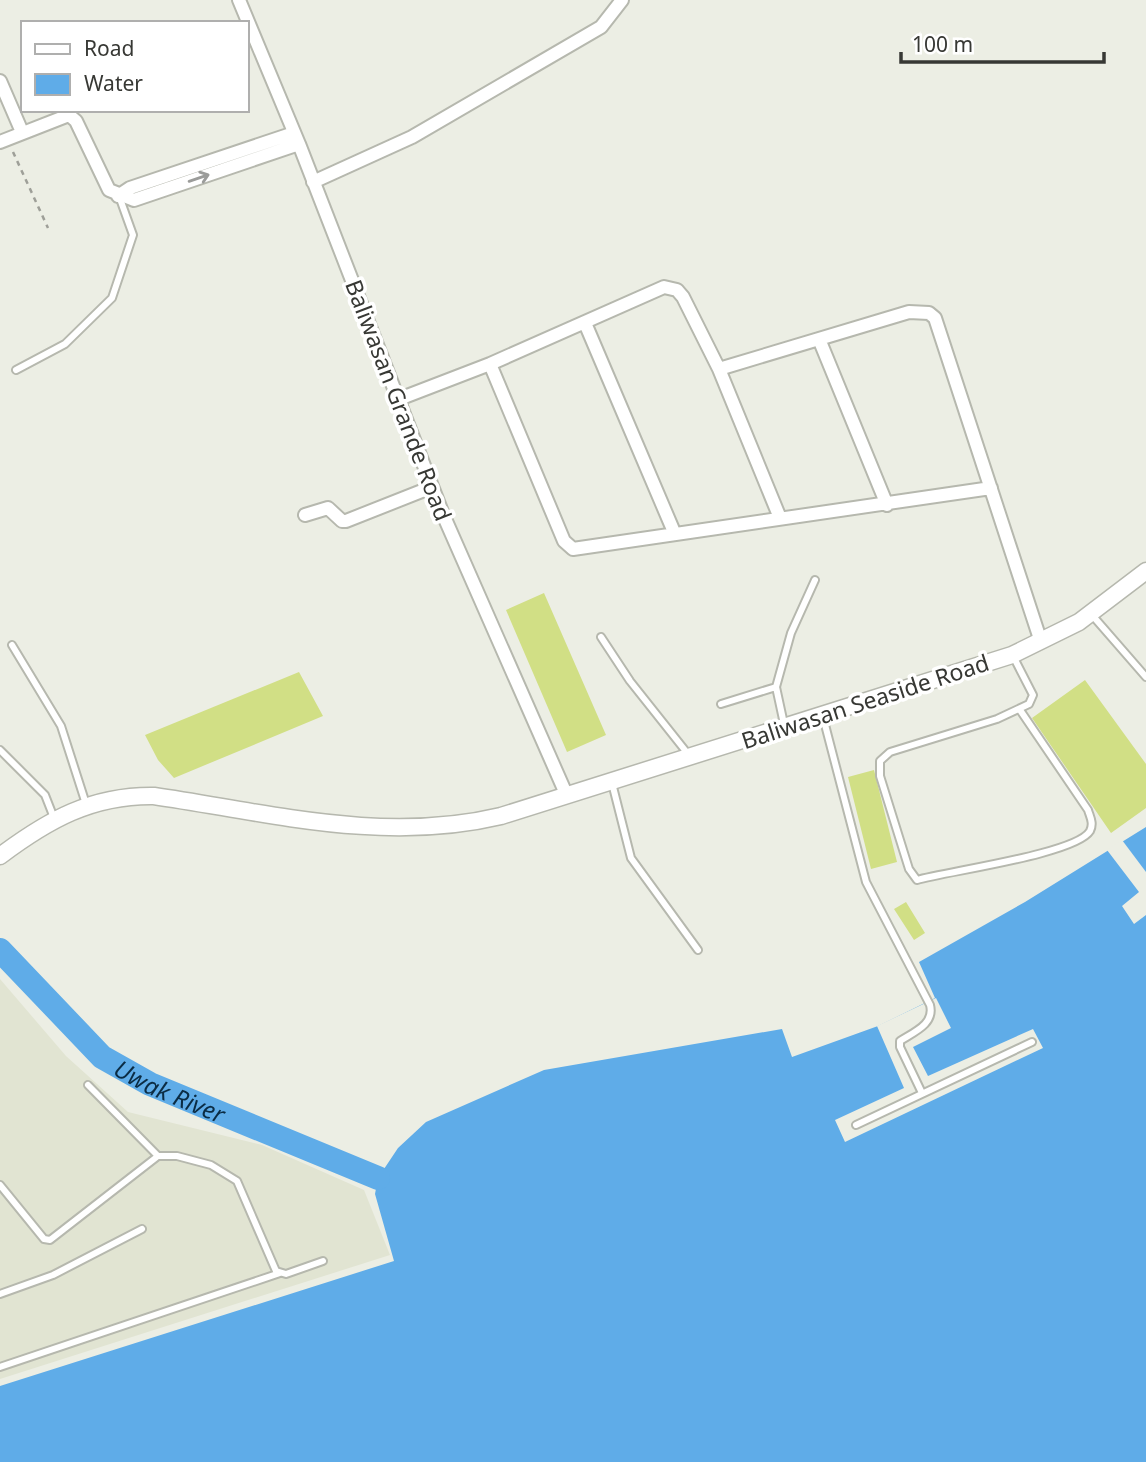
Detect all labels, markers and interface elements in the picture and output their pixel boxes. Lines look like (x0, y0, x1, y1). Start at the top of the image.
legend (21, 21, 248, 112)
scale bar (901, 21, 1104, 65)
text: 100 m (912, 30, 973, 58)
text: Road (84, 34, 134, 62)
text: Water (84, 69, 143, 97)
one-way arrow (187, 171, 209, 183)
street label: Baliwasan Grande Road (338, 275, 460, 525)
street label: Baliwasan Seaside Road (737, 646, 993, 756)
water label: Uwak River (109, 1051, 232, 1130)

